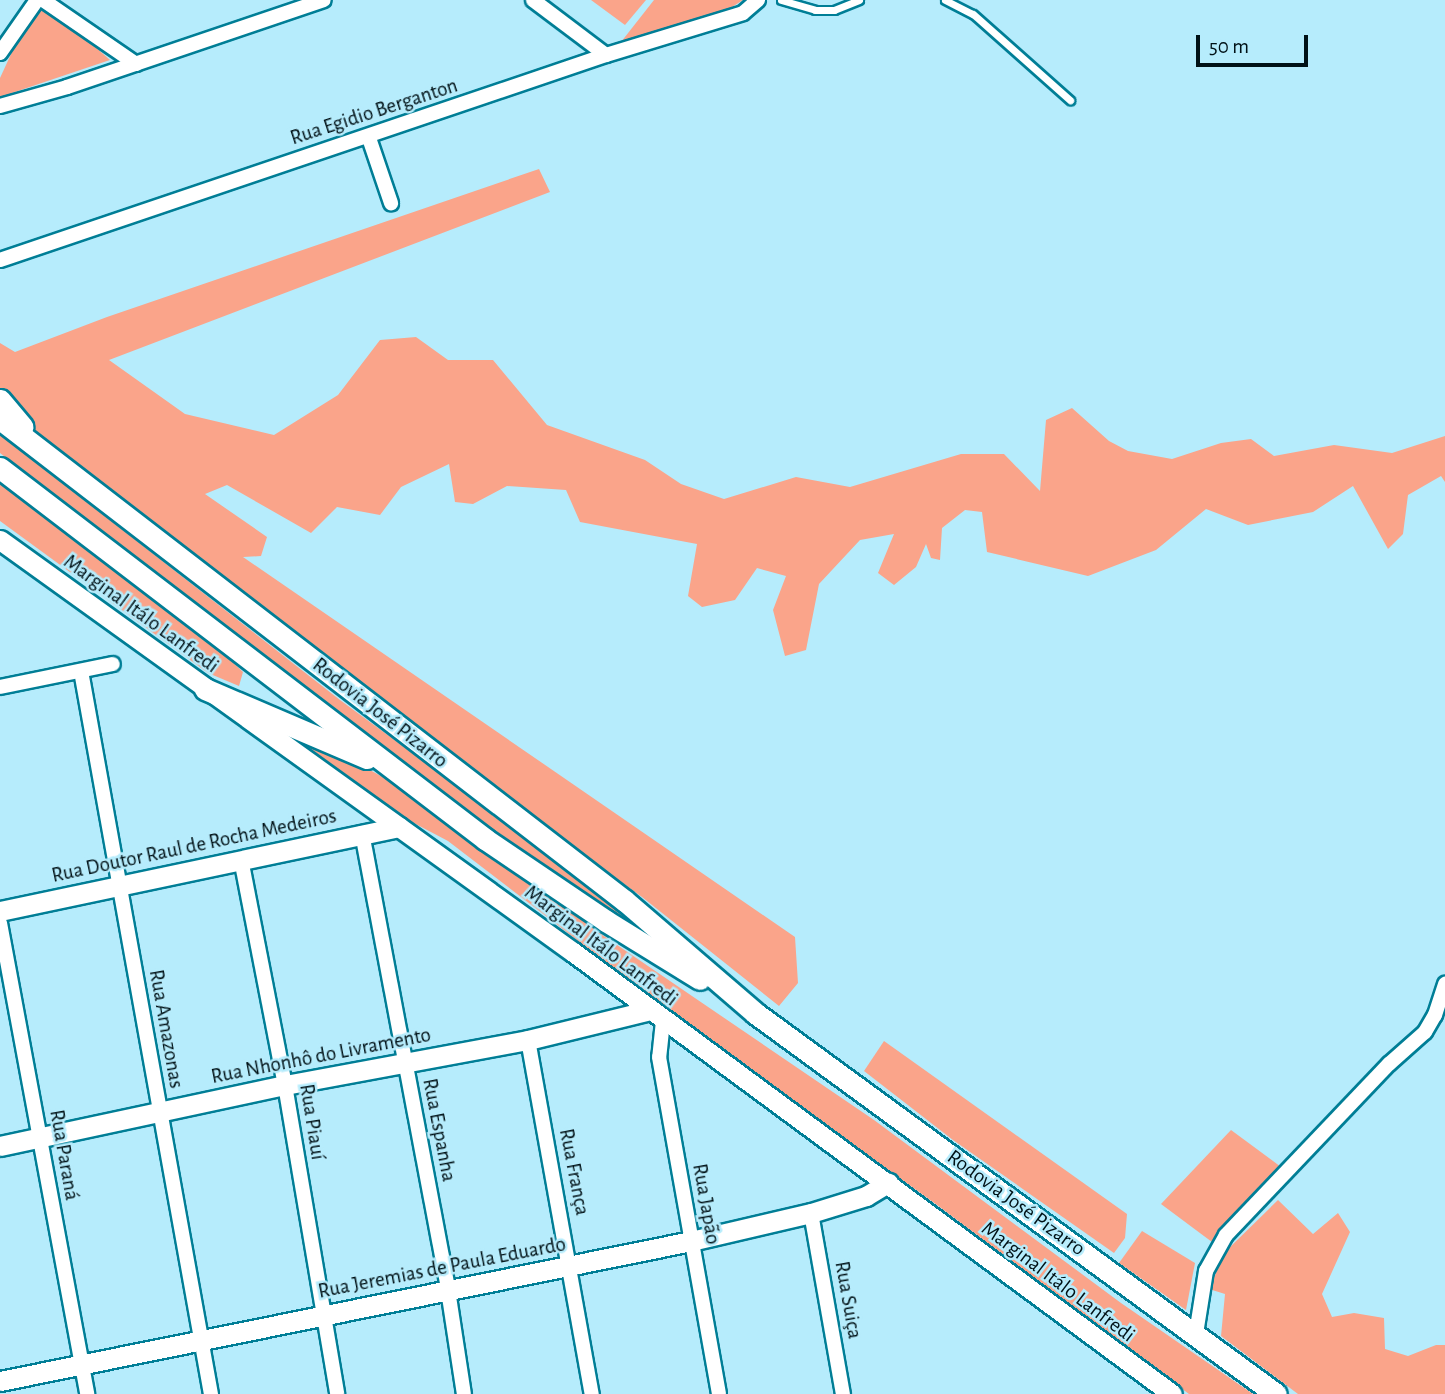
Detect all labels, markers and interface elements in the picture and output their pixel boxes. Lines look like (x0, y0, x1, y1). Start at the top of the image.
scale bar (1200, 21, 1312, 65)
text: 50 m (1209, 36, 1249, 57)
street label: Rua Egidio Berganton (287, 73, 461, 151)
street label: Marginal Itálo Lanfredi (59, 549, 223, 679)
street label: Rodovia José Pizarro (307, 652, 453, 774)
street label: Rua Doutor Raul de Rocha Medeiros (49, 803, 339, 889)
street label: Marginal Itálo Lanfredi (519, 880, 683, 1012)
street label: Rua Amazonas (143, 968, 189, 1090)
street label: Rua Nhonhô do Livramento (209, 1022, 433, 1090)
street label: Rua Espanha (417, 1076, 461, 1184)
street label: Rua Piauí (294, 1082, 330, 1162)
street label: Rua Paraná (44, 1108, 84, 1202)
street label: Rua França (553, 1126, 595, 1218)
street label: Rodovia José Pizarro (942, 1144, 1090, 1262)
street label: Rua Japão (687, 1162, 725, 1246)
street label: Marginal Itálo Lanfredi (976, 1216, 1140, 1348)
street label: Rua Jeremias de Paula Eduardo (316, 1232, 568, 1304)
street label: Rua Suiça (829, 1259, 867, 1341)

